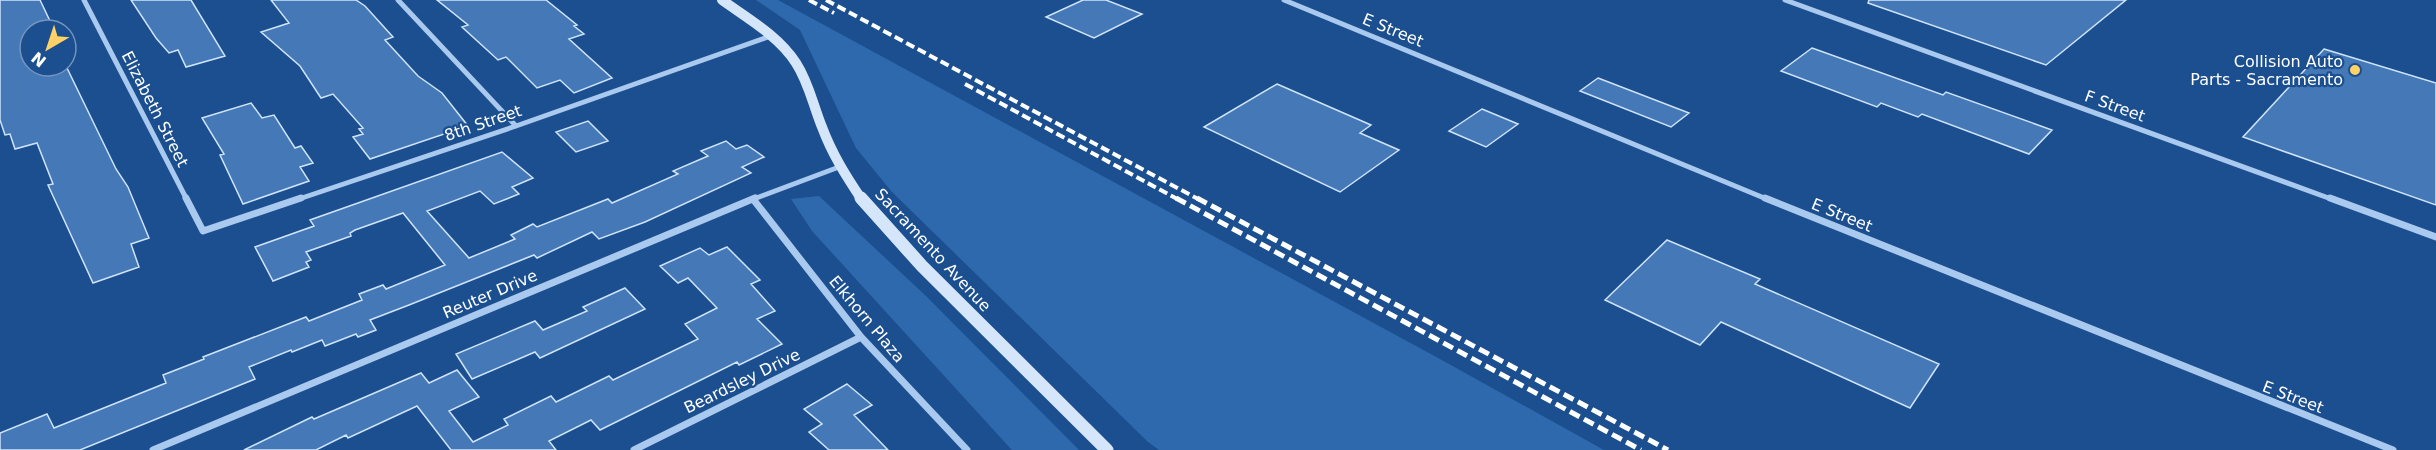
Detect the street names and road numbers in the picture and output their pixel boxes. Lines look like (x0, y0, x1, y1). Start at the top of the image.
street label: E Street (1360, 9, 1426, 51)
street label: Elizabeth Street (118, 48, 192, 170)
street label: F Street (2082, 86, 2148, 126)
street label: 8th Street (442, 101, 524, 145)
street label: Sacramento Avenue (871, 185, 995, 315)
street label: E Street (1809, 194, 1875, 236)
street label: Reuter Drive (440, 266, 540, 322)
street label: Elkhorn Plaza (825, 272, 909, 366)
street label: Beardsley Drive (681, 345, 803, 417)
street label: E Street (2260, 377, 2326, 417)

